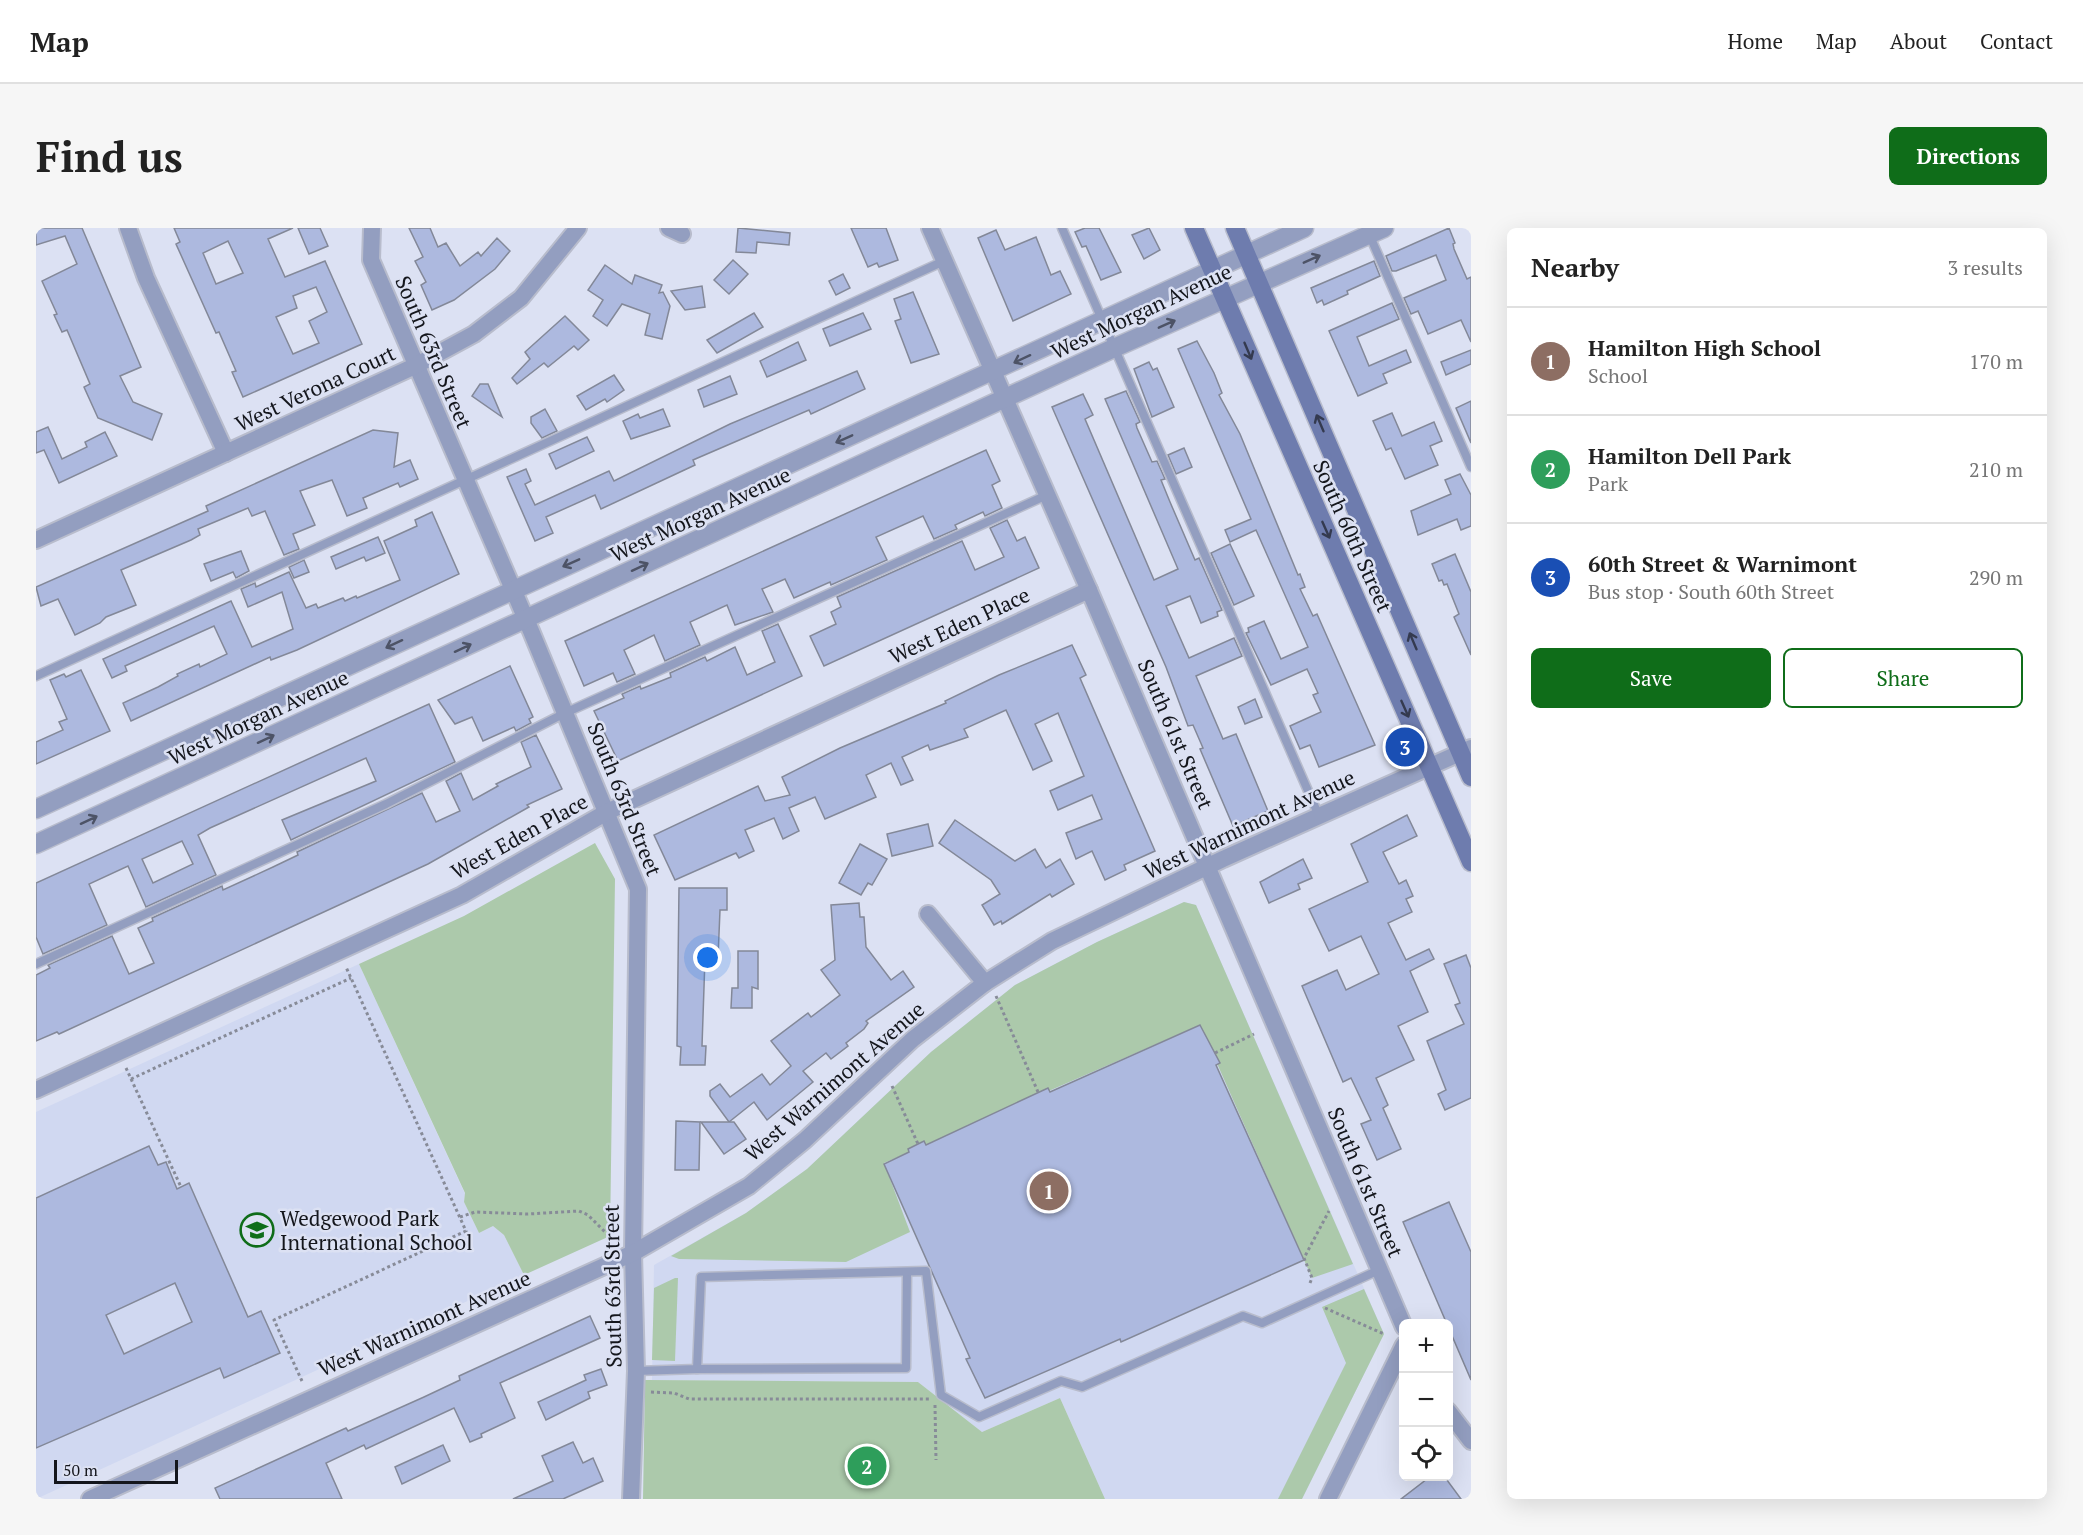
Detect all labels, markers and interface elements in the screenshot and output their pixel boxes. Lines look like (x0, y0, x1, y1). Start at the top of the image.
text: Map (30, 23, 89, 60)
text: Home (1727, 27, 1783, 55)
text: Map (1816, 27, 1857, 55)
text: About (1890, 27, 1947, 55)
text: Contact (1980, 27, 2053, 55)
button: Directions (1889, 127, 2047, 185)
text: Find us (36, 128, 183, 184)
text: Nearby (1531, 250, 1619, 284)
one-way arrow (1302, 253, 1320, 264)
text: 3 results (1948, 254, 2023, 281)
street label: West Morgan Avenue (1046, 257, 1236, 365)
street label: South 63rd Street (389, 271, 479, 433)
one-way arrow (1158, 317, 1176, 329)
text: Hamilton High School (1588, 333, 1821, 362)
street label: West Verona Court (230, 339, 400, 437)
one-way arrow (1243, 342, 1254, 360)
text: 1 (1545, 348, 1556, 375)
text: 170 m (1969, 348, 2023, 375)
one-way arrow (1013, 353, 1031, 365)
text: School (1588, 362, 1648, 389)
one-way arrow (1314, 414, 1325, 433)
one-way arrow (836, 434, 854, 446)
text: Hamilton Dell Park (1588, 441, 1791, 470)
street label: South 60th Street (1307, 455, 1399, 617)
text: 2 (1545, 456, 1556, 483)
text: 210 m (1969, 456, 2023, 483)
street label: West Morgan Avenue (605, 460, 795, 568)
text: Park (1588, 470, 1628, 497)
one-way arrow (1321, 520, 1332, 539)
text: 60th Street & Warnimont (1588, 549, 1857, 578)
one-way arrow (562, 558, 580, 569)
one-way arrow (630, 560, 648, 572)
text: 3 (1545, 564, 1556, 591)
text: 290 m (1969, 564, 2023, 591)
text: Bus stop · South 60th Street (1588, 578, 1834, 605)
street label: West Eden Place (884, 580, 1034, 670)
one-way arrow (1407, 632, 1418, 651)
one-way arrow (385, 639, 403, 651)
one-way arrow (453, 642, 471, 654)
button: Save (1531, 648, 1771, 708)
button: Share (1783, 648, 2023, 708)
street label: South 61st Street (1132, 655, 1220, 814)
street label: West Morgan Avenue (163, 663, 353, 771)
one-way arrow (1399, 699, 1411, 717)
street label: South 63rd Street (581, 718, 669, 880)
pin: 3 (1386, 724, 1424, 770)
one-way arrow (257, 732, 275, 744)
street label: West Warnimont Avenue (1139, 763, 1359, 885)
street label: West Eden Place (446, 787, 592, 885)
one-way arrow (80, 814, 98, 825)
your location (693, 943, 722, 972)
street label: West Warnimont Avenue (738, 995, 930, 1167)
street label: South 61st Street (1322, 1103, 1410, 1262)
pin: 1 (1030, 1168, 1068, 1214)
place label: Wedgewood Park International School (280, 1204, 473, 1256)
street label: South 63rd Street (597, 1204, 627, 1368)
school or university icon: Wedgewood Park International School (239, 1212, 275, 1248)
street label: West Warnimont Avenue (313, 1263, 535, 1383)
map controls (1399, 1319, 1453, 1481)
button: + (1399, 1319, 1453, 1373)
button: − (1399, 1373, 1453, 1427)
button: locate (1399, 1427, 1453, 1481)
pin: 2 (848, 1444, 886, 1488)
scale bar (54, 1457, 178, 1484)
text: 50 m (63, 1459, 98, 1481)

